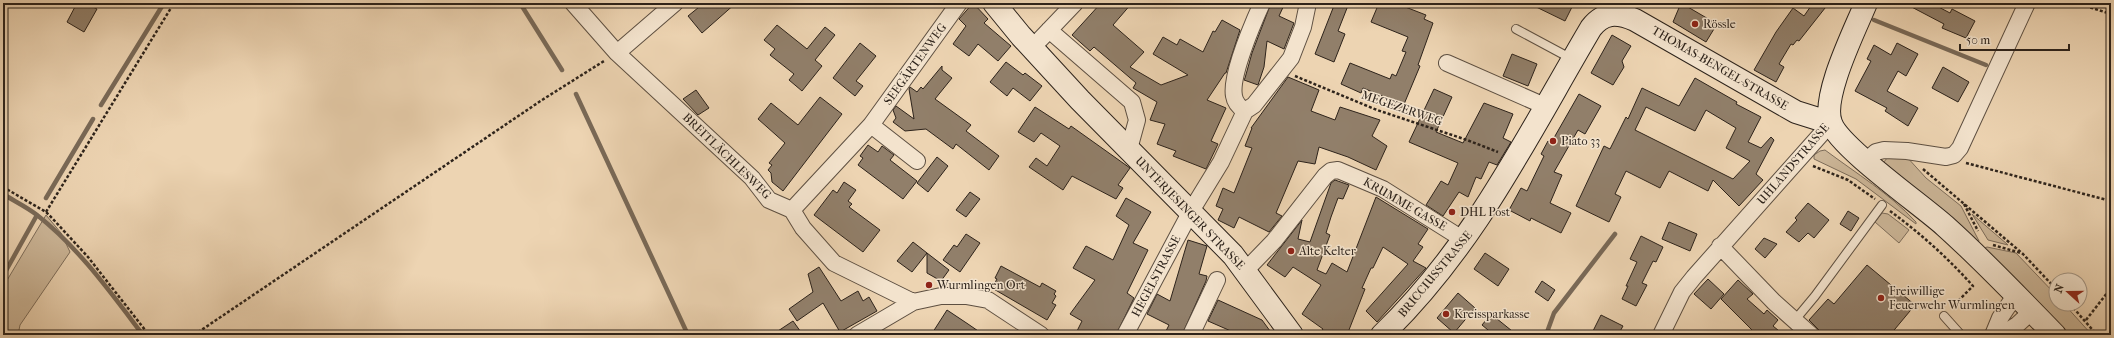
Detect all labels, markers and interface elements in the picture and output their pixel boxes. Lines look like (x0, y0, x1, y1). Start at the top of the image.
place label: Rössle (1703, 17, 1736, 31)
street label: SEEGÄRTENWEG (880, 19, 950, 108)
marker: Rössle (1690, 19, 1700, 29)
street label: THOMAS-BENGEL-STRASSE (1649, 23, 1791, 113)
scale bar (1960, 26, 2069, 52)
text: 50 m (1966, 33, 1990, 47)
street label: MEGEZERWEG (1359, 88, 1445, 129)
street label: BREITLÄCHLESWEG (680, 109, 775, 202)
street label: UHLANDSTRASSE (1754, 121, 1832, 207)
place label: Piato 33 (1561, 134, 1600, 148)
marker: Piato 33 (1548, 136, 1558, 146)
street label: UNTERJESINGER STRASSE (1132, 154, 1248, 272)
street label: KRUMME GASSE (1361, 174, 1449, 234)
place label: DHL Post (1460, 205, 1511, 219)
marker: DHL Post (1447, 207, 1457, 217)
street label: BRICCIUSSTRASSE (1395, 228, 1475, 320)
street label: HEGELSTRASSE (1129, 233, 1183, 319)
place label: Alte Kelter (1298, 244, 1357, 258)
marker: Alte Kelter (1286, 246, 1296, 256)
north arrow (2048, 272, 2088, 312)
place label: Wurmlingen Ort (936, 278, 1026, 292)
marker: Wurmlingen Ort (924, 280, 934, 290)
text: N (2052, 282, 2067, 295)
place label: Freiwillige Feuerwehr Wurmlingen (1889, 284, 2015, 312)
marker: Freiwillige Feuerwehr Wurmlingen (1876, 293, 1886, 303)
place label: Kreissparkasse (1454, 307, 1530, 321)
marker: Kreissparkasse (1441, 309, 1451, 319)

